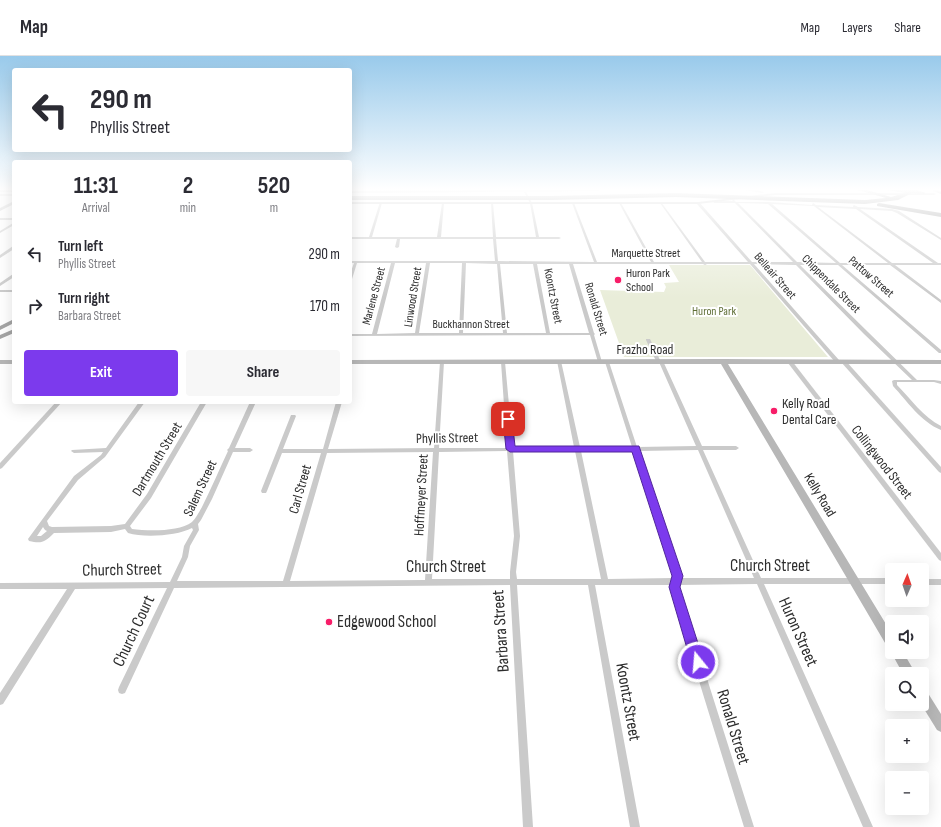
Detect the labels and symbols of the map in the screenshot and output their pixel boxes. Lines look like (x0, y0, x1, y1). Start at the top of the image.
street label: Marquette Street (611, 246, 681, 261)
street label: Belleair Street (751, 250, 800, 303)
street label: Chippendale Street (798, 251, 864, 317)
street label: Pattow Street (845, 253, 897, 301)
street label: Marlene Street (359, 265, 389, 327)
street label: Linwood Street (401, 266, 425, 328)
place label: Huron Park School (626, 266, 670, 295)
street label: Koontz Street (540, 267, 566, 325)
marker: Huron Park School (613, 275, 623, 285)
street label: Ronald Street (581, 281, 611, 338)
park label: Huron Park (692, 304, 736, 319)
street label: Buckhannon Street (432, 317, 510, 332)
street label: Frazho Road (617, 341, 674, 358)
place label: Kelly Road Dental Care (782, 395, 836, 428)
pin (491, 402, 525, 436)
marker: Kelly Road Dental Care (769, 406, 779, 416)
street label: Dartmouth Street (128, 419, 186, 499)
street label: Collingwood Street (848, 422, 916, 502)
street label: Phyllis Street (416, 429, 478, 447)
street label: Hoffmeyer Street (410, 454, 432, 536)
street label: Salem Street (180, 457, 220, 519)
street label: Carl Street (285, 462, 315, 516)
street label: Kelly Road (800, 470, 840, 520)
street label: Church Street (730, 556, 810, 576)
street label: Church Street (406, 557, 486, 577)
street label: Church Street (82, 559, 162, 581)
north arrow (885, 563, 929, 607)
street label: Barbara Street (488, 589, 514, 673)
street label: Church Court (109, 592, 159, 670)
street label: Huron Street (774, 594, 822, 670)
place label: Edgewood School (337, 612, 436, 632)
marker: Edgewood School (324, 617, 334, 627)
position arrow (677, 641, 719, 683)
street label: Koontz Street (611, 661, 645, 743)
street label: Ronald Street (712, 687, 754, 767)

